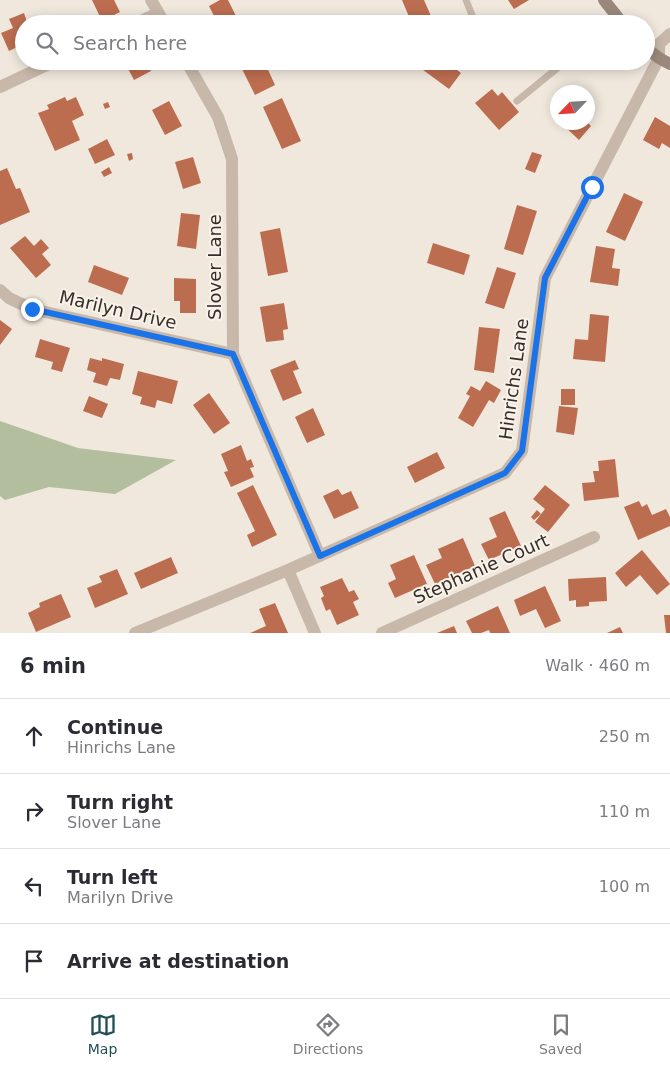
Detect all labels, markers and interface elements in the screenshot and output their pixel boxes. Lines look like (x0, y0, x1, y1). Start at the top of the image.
search box (15, 15, 655, 70)
icon: search (33, 29, 61, 57)
text: Search here (73, 32, 187, 54)
north arrow (550, 85, 595, 130)
route start (581, 176, 604, 199)
street label: Slover Lane (204, 214, 225, 320)
street label: Marilyn Drive (57, 286, 179, 333)
route end (21, 298, 44, 321)
street label: Hinrichs Lane (495, 317, 532, 441)
street label: Stephanie Court (410, 529, 552, 608)
text: 6 min (20, 654, 86, 678)
text: Walk · 460 m (545, 656, 650, 675)
text: Continue (67, 716, 163, 738)
icon: ahead (20, 722, 48, 750)
text: 250 m (599, 727, 650, 746)
text: Hinrichs Lane (67, 738, 176, 757)
text: Turn right (67, 791, 173, 813)
icon: right (20, 797, 48, 825)
text: 110 m (599, 802, 650, 821)
text: Slover Lane (67, 813, 161, 832)
text: Turn left (67, 866, 158, 888)
icon: left (20, 872, 48, 900)
text: 100 m (599, 877, 650, 896)
text: Marilyn Drive (67, 888, 173, 907)
icon: arrive (20, 947, 48, 975)
text: Arrive at destination (67, 950, 289, 972)
tab: Map (88, 1011, 117, 1057)
tab: Directions (293, 1011, 363, 1057)
tab: Saved (539, 1011, 582, 1057)

